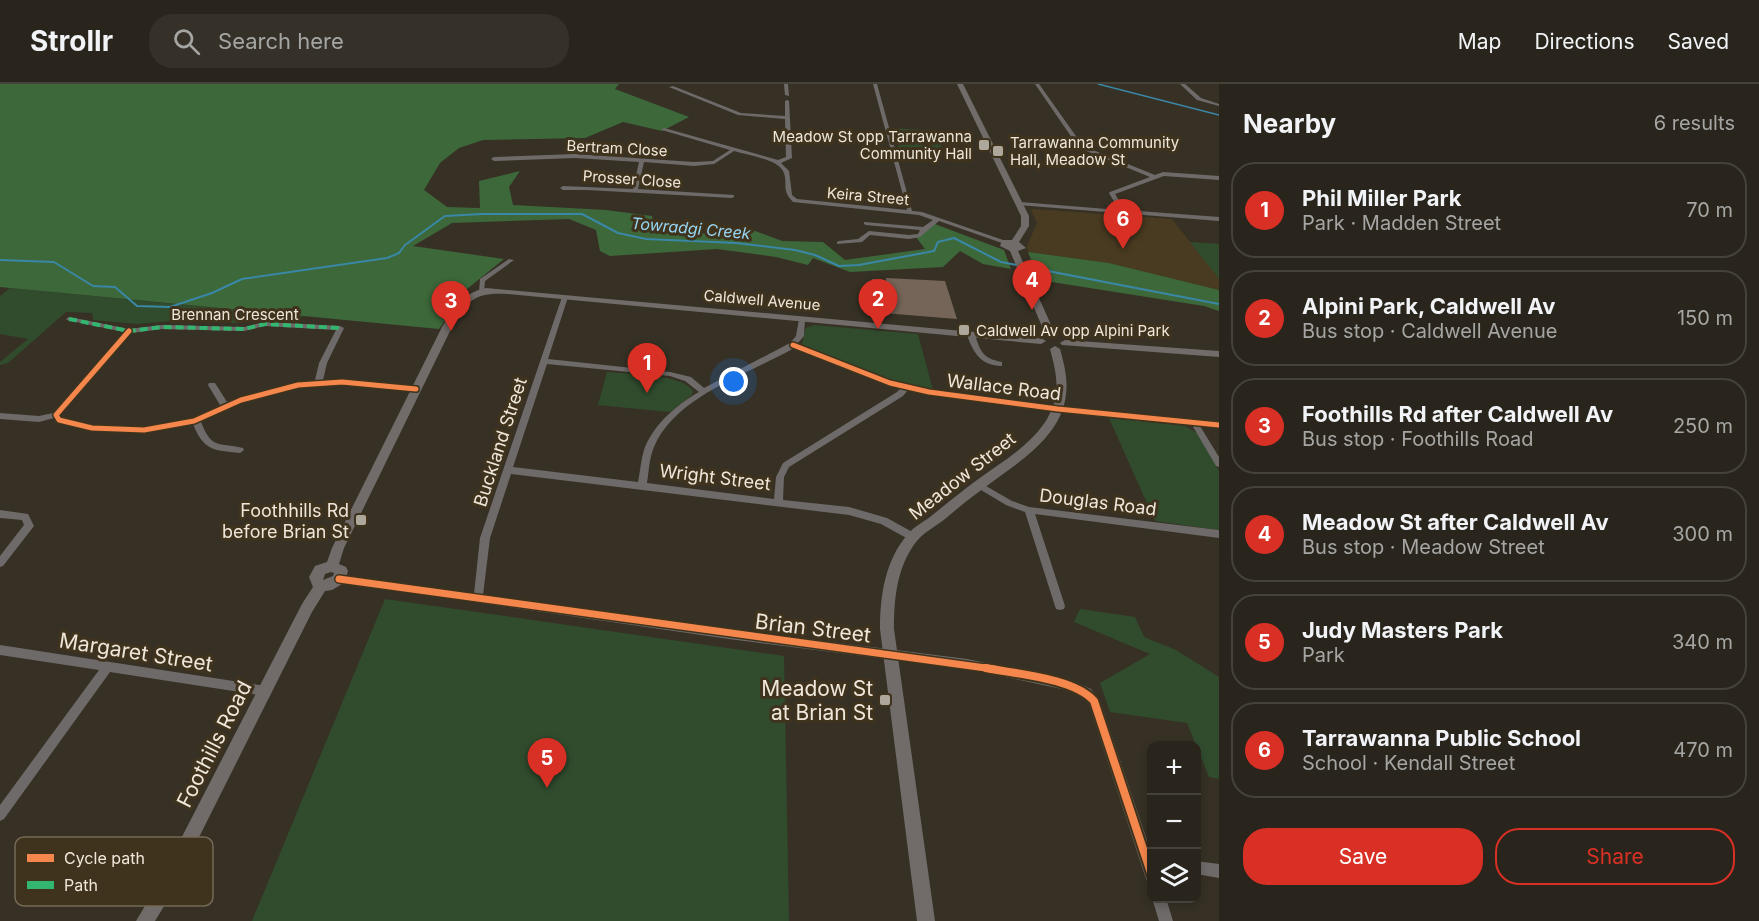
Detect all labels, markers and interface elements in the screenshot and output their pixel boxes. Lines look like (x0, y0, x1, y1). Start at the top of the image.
search box (149, 14, 569, 68)
text: Strollr (30, 24, 113, 58)
icon: search (170, 25, 203, 58)
text: Search here (218, 28, 344, 54)
text: Map (1458, 29, 1501, 54)
text: Directions (1534, 29, 1635, 54)
text: Saved (1668, 29, 1729, 54)
text: Nearby (1243, 108, 1336, 139)
text: 6 results (1654, 111, 1735, 135)
place label: Meadow St opp Tarrawanna Community Hall (773, 127, 972, 163)
place label: Tarrawanna Community Hall, Meadow St (1010, 133, 1180, 169)
street label: Bertram Close (566, 136, 668, 160)
marker: Meadow St opp Tarrawanna Community Hall (977, 138, 991, 152)
marker: Tarrawanna Community Hall, Meadow St (991, 144, 1005, 158)
street label: Prosser Close (582, 166, 682, 192)
street label: Keira Street (826, 183, 910, 209)
text: Phil Miller Park (1302, 185, 1462, 211)
text: 1 (1260, 198, 1269, 222)
text: 70 m (1686, 198, 1733, 222)
pin: 6 (1104, 200, 1142, 249)
text: Park · Madden Street (1302, 211, 1501, 235)
water label: Towradgi Creek (630, 213, 752, 243)
pin: 4 (1012, 260, 1052, 310)
pin: 2 (858, 280, 898, 329)
pin: 3 (432, 282, 470, 331)
street label: Caldwell Avenue (703, 285, 821, 315)
text: Alpini Park, Caldwell Av (1302, 293, 1555, 319)
street label: Brennan Crescent (171, 305, 299, 324)
text: 2 (1258, 306, 1271, 330)
text: 150 m (1677, 306, 1733, 330)
text: Bus stop · Caldwell Avenue (1302, 319, 1557, 343)
place label: Caldwell Av opp Alpini Park (976, 321, 1170, 340)
marker: Caldwell Av opp Alpini Park (957, 323, 971, 337)
pin: 1 (628, 344, 666, 393)
your location (719, 367, 748, 396)
street label: Wallace Road (946, 370, 1062, 404)
street label: Buckland Street (469, 375, 531, 509)
text: Foothills Rd after Caldwell Av (1302, 401, 1613, 427)
text: 3 (1258, 414, 1271, 438)
text: 250 m (1673, 414, 1733, 438)
text: Bus stop · Foothills Road (1302, 427, 1534, 451)
street label: Meadow Street (905, 428, 1019, 524)
street label: Wright Street (658, 460, 772, 494)
street label: Douglas Road (1038, 484, 1158, 520)
place label: Foothhills Rd before Brian St (222, 500, 349, 542)
text: Meadow St after Caldwell Av (1302, 509, 1609, 535)
marker: Foothhills Rd before Brian St (354, 513, 368, 527)
text: 4 (1258, 522, 1271, 546)
text: 300 m (1672, 522, 1733, 546)
text: Bus stop · Meadow Street (1302, 535, 1545, 559)
street label: Brian Street (754, 608, 872, 648)
text: Judy Masters Park (1302, 617, 1503, 643)
street label: Margaret Street (58, 628, 215, 676)
text: 5 (1258, 630, 1271, 654)
text: 340 m (1672, 630, 1733, 654)
text: Park (1302, 643, 1345, 667)
street label: Foothills Road (171, 676, 257, 812)
place label: Meadow St at Brian St (761, 676, 873, 725)
marker: Meadow St at Brian St (878, 693, 892, 707)
text: Tarrawanna Public School (1302, 725, 1581, 751)
pin: 5 (528, 738, 566, 788)
text: 6 (1258, 738, 1271, 762)
text: 470 m (1673, 738, 1733, 762)
map controls (1147, 741, 1201, 903)
button: + (1147, 741, 1201, 795)
text: School · Kendall Street (1302, 751, 1515, 775)
button: − (1147, 795, 1201, 849)
button: Save (1243, 828, 1483, 885)
button: Share (1495, 828, 1735, 885)
legend (15, 837, 213, 906)
text: Cycle path (64, 848, 145, 868)
button: layers (1147, 849, 1201, 903)
text: Path (64, 875, 98, 895)

